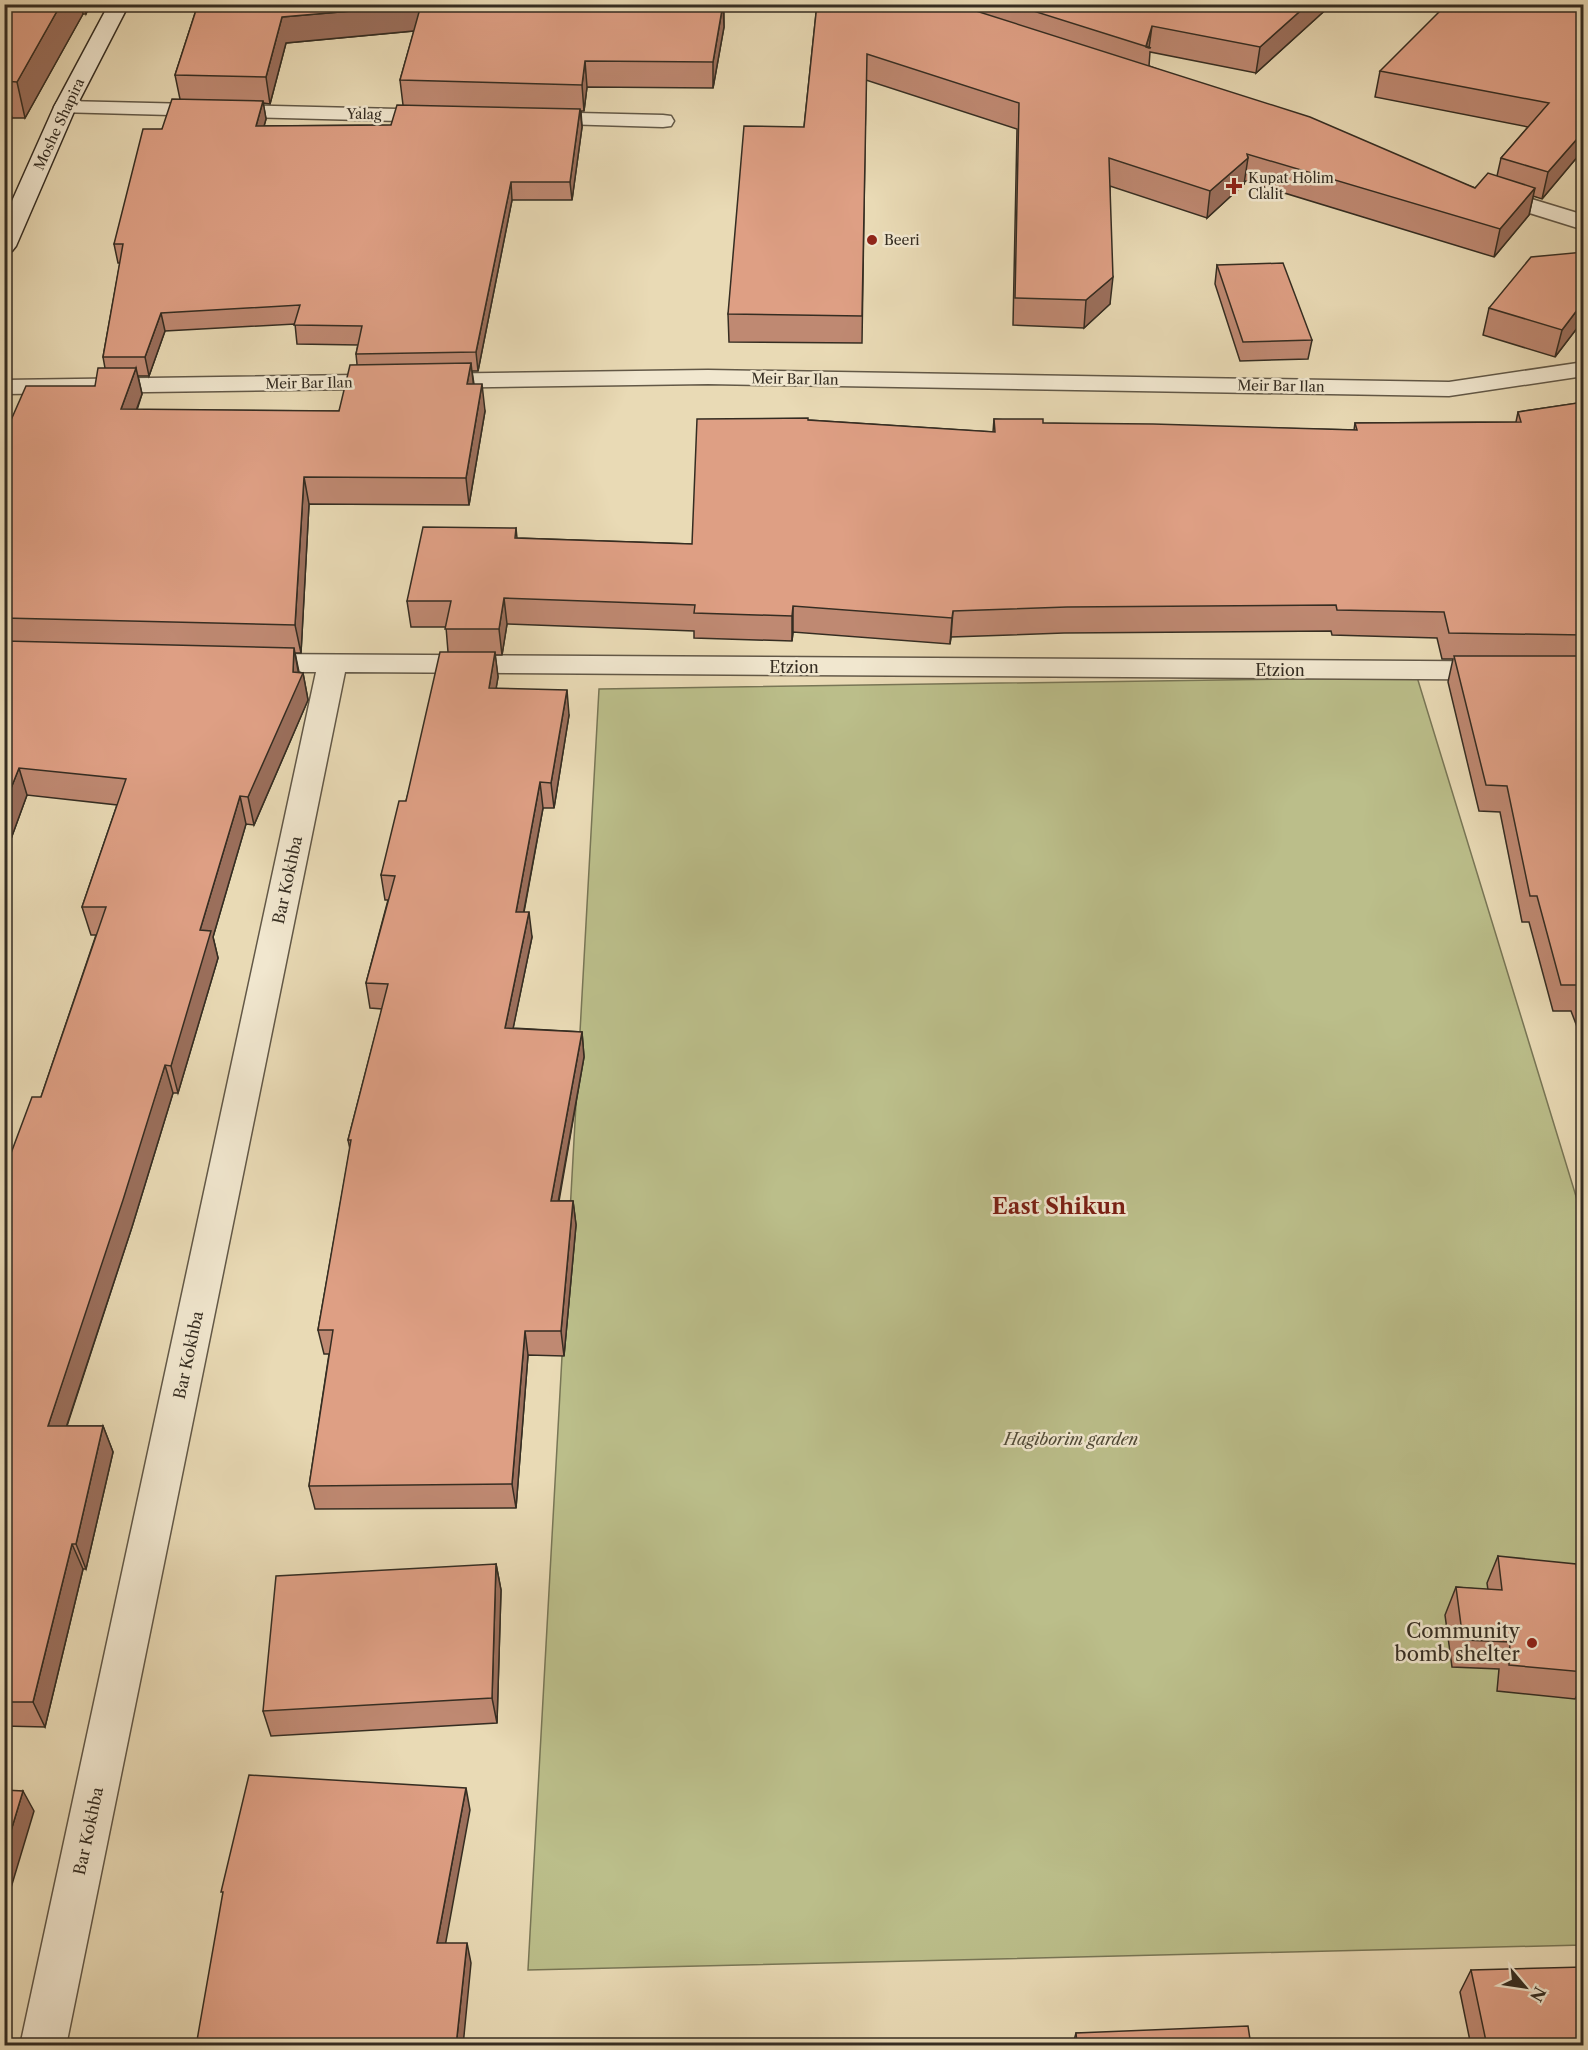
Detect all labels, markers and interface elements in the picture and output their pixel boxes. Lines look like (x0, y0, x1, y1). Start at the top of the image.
street label: Moshe Shapira (30, 75, 88, 173)
street label: Yalag (345, 105, 382, 123)
place label: Kupat Holim Clalit (1248, 169, 1334, 203)
marker: Kupat Holim Clalit (1225, 177, 1243, 195)
place label: Beeri (884, 231, 920, 249)
marker: Beeri (865, 233, 879, 247)
street label: Meir Bar Ilan (751, 369, 839, 389)
street label: Meir Bar Ilan (265, 373, 353, 393)
street label: Meir Bar Ilan (1237, 376, 1325, 396)
street label: Etzion (769, 657, 819, 677)
street label: Etzion (1255, 660, 1305, 680)
street label: Bar Kokhba (268, 834, 306, 926)
district label: East Shikun (992, 1193, 1126, 1220)
street label: Bar Kokhba (169, 1309, 207, 1401)
park label: Hagiborim garden (1002, 1429, 1138, 1449)
place label: Community bomb shelter (1395, 1619, 1521, 1666)
marker: Community bomb shelter (1525, 1636, 1539, 1650)
street label: Bar Kokhba (69, 1785, 107, 1877)
north arrow (1495, 1957, 1555, 2017)
text: N (1526, 1983, 1550, 2005)

